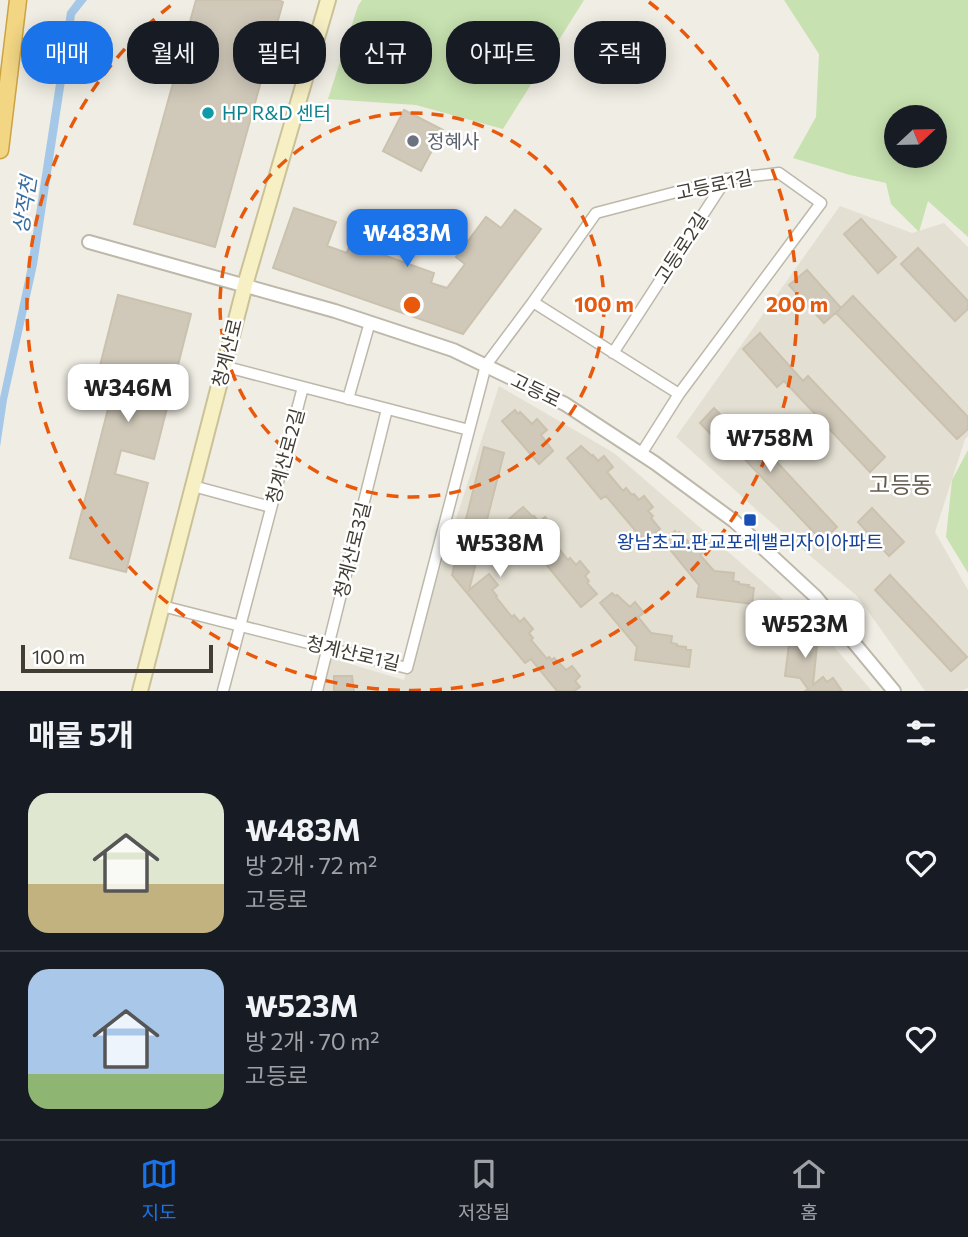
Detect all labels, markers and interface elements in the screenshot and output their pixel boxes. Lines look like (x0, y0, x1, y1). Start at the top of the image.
chip: 매매 (21, 21, 113, 84)
chip: 월세 (127, 21, 219, 84)
chip: 필터 (233, 21, 326, 84)
chip: 신규 (340, 21, 432, 84)
chip: 아파트 (446, 21, 560, 84)
chip: 주택 (574, 21, 666, 84)
place label: HP R&D 센터 (222, 101, 331, 124)
marker: HP R&D 센터 (200, 105, 216, 121)
north arrow (884, 105, 947, 168)
map controls (884, 105, 947, 168)
place label: 정혜사 (427, 129, 479, 152)
marker: 정혜사 (405, 133, 421, 149)
street label: 고등로1길 (673, 165, 754, 204)
water label: 상적천 (7, 172, 41, 235)
street label: 고등로2길 (649, 208, 712, 288)
pin: ₩483M (358, 210, 456, 269)
text: ₩483M (363, 218, 451, 246)
text: 100 m (574, 291, 634, 316)
text: 200 m (766, 291, 828, 316)
centre of rings (400, 293, 424, 317)
street label: 청계산로 (207, 316, 246, 390)
pin: ₩346M (79, 364, 177, 424)
street label: 고등로 (508, 368, 565, 411)
text: ₩346M (84, 373, 172, 401)
street label: 청계산로2길 (261, 406, 308, 506)
pin: ₩758M (721, 414, 819, 474)
text: ₩758M (726, 423, 814, 451)
district label: 고등동 (869, 470, 933, 498)
street label: 청계산로3길 (328, 499, 375, 600)
marker: 왕남초교.판교포레밸리자이아파트 (742, 512, 758, 528)
pin: ₩538M (451, 520, 549, 579)
text: ₩538M (456, 528, 544, 556)
place label: 왕남초교.판교포레밸리자이아파트 (617, 530, 883, 553)
pin: ₩523M (756, 600, 854, 660)
text: ₩523M (762, 609, 848, 637)
street label: 청계산로1길 (304, 631, 402, 674)
scale bar (21, 642, 214, 674)
text: 100 m (32, 645, 85, 668)
icon: filters (902, 714, 940, 752)
text: 매물 5개 (28, 715, 134, 752)
text: ₩483M (245, 810, 361, 847)
icon: home (84, 821, 168, 905)
icon: heart (902, 844, 940, 882)
text: 방 2개 · 72 m² (245, 851, 377, 879)
text: 고등로 (245, 885, 308, 913)
text: ₩523M (245, 986, 358, 1023)
icon: home (84, 997, 168, 1081)
icon: heart (902, 1020, 940, 1058)
text: 방 2개 · 70 m² (245, 1027, 380, 1055)
text: 고등로 (245, 1061, 308, 1089)
tab: 지도 (140, 1155, 178, 1224)
tab: 저장됨 (458, 1155, 510, 1224)
tab: 홈 (790, 1155, 828, 1224)

